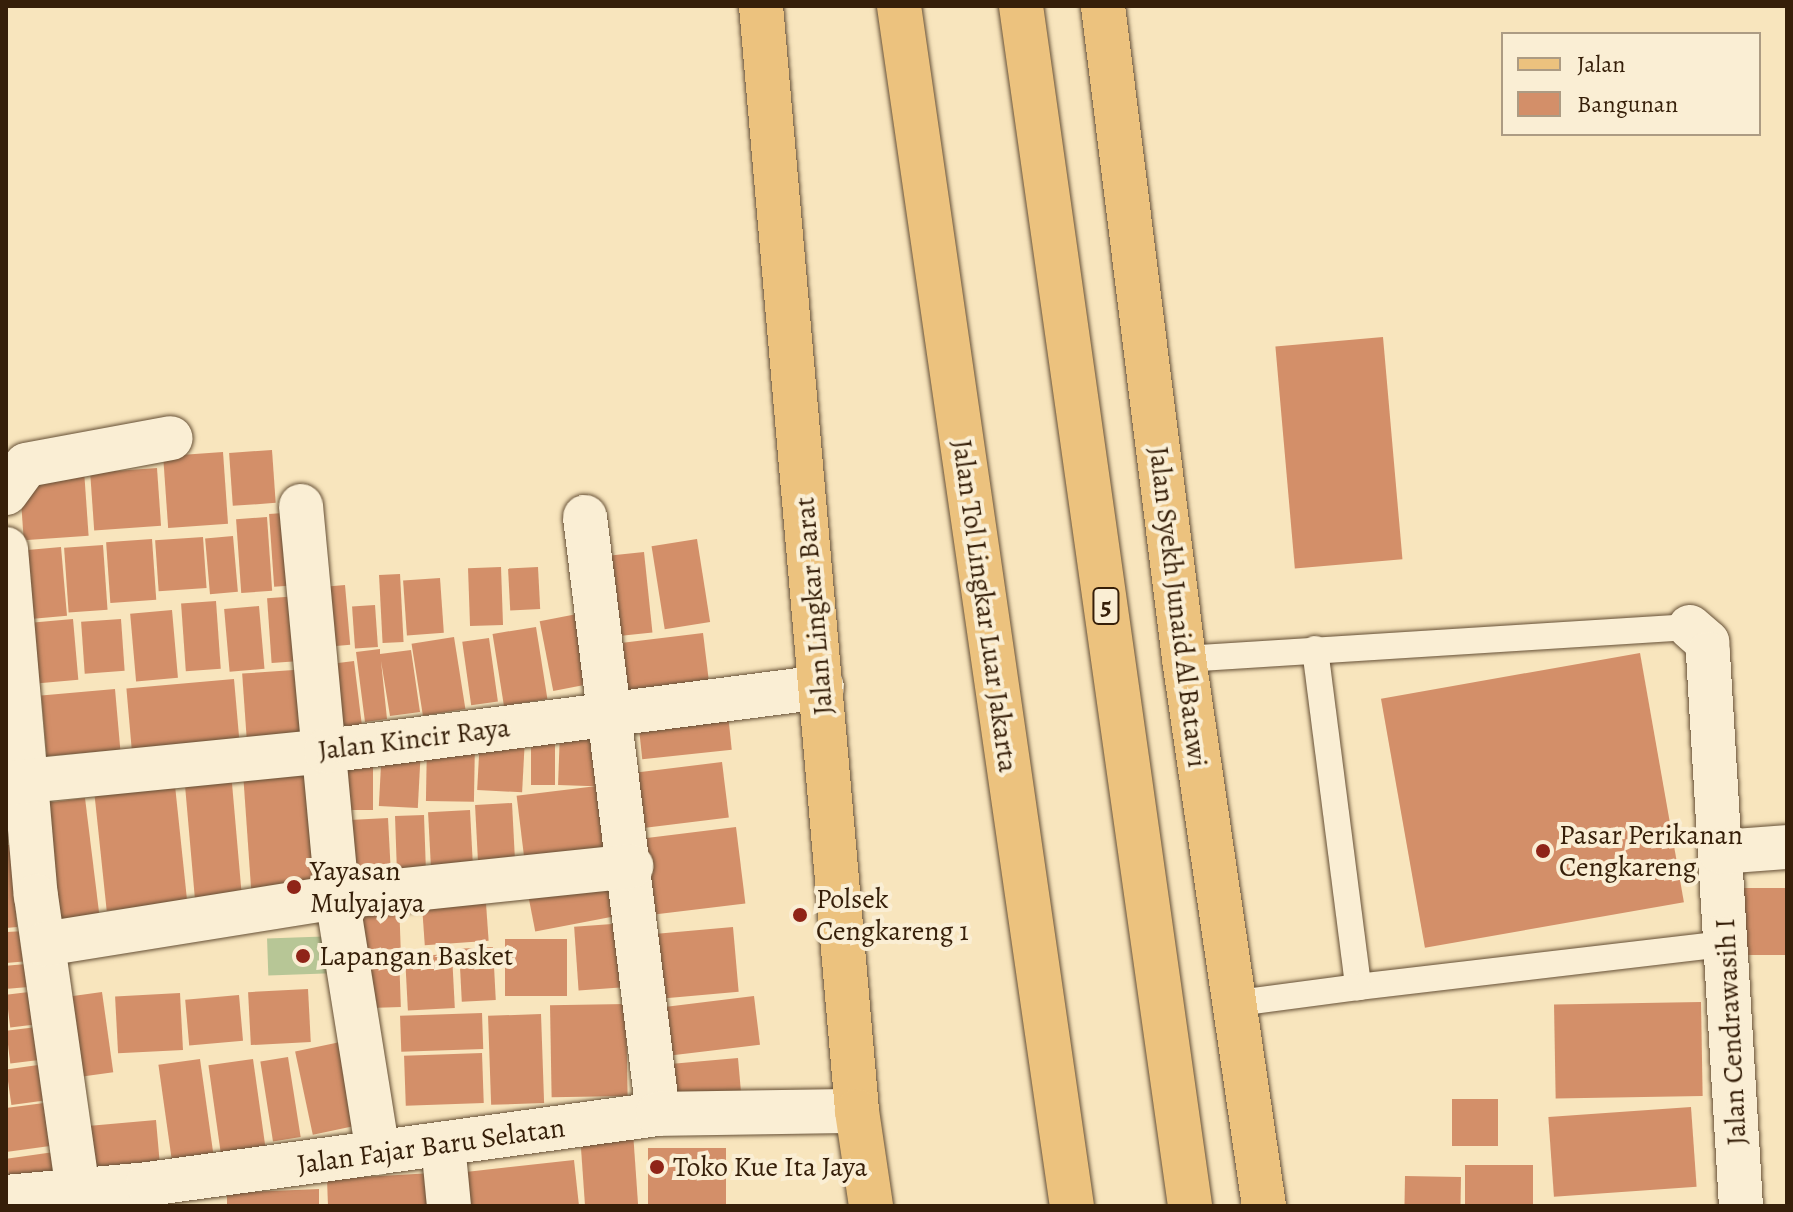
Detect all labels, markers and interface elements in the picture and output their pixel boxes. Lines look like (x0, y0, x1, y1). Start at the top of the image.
legend (1501, 32, 1761, 136)
text: Jalan (1577, 48, 1626, 80)
text: Bangunan (1577, 88, 1678, 120)
street label: Jalan Tol Lingkar Luar Jakarta (945, 437, 1025, 775)
street label: Jalan Syekh Junaid Al Batawi (1142, 445, 1214, 769)
street label: Jalan Lingkar Barat (788, 496, 840, 716)
road number: 5 (1092, 584, 1120, 628)
street label: Jalan Kincir Raya (316, 711, 512, 767)
place label: Pasar Perikanan Cengkareng (1559, 818, 1743, 884)
marker: Pasar Perikanan Cengkareng (1534, 842, 1552, 860)
place label: Yayasan Mulyajaya (310, 854, 425, 920)
marker: Yayasan Mulyajaya (285, 878, 303, 896)
place label: Polsek Cengkareng 1 (816, 882, 969, 948)
marker: Polsek Cengkareng 1 (791, 906, 809, 924)
street label: Jalan Cendrawasih I (1708, 918, 1754, 1146)
place label: Lapangan Basket (319, 939, 513, 973)
marker: Lapangan Basket (294, 947, 312, 965)
street label: Jalan Fajar Baru Selatan (295, 1111, 567, 1181)
place label: Toko Kue Ita Jaya (673, 1150, 868, 1184)
marker: Toko Kue Ita Jaya (648, 1158, 666, 1176)

